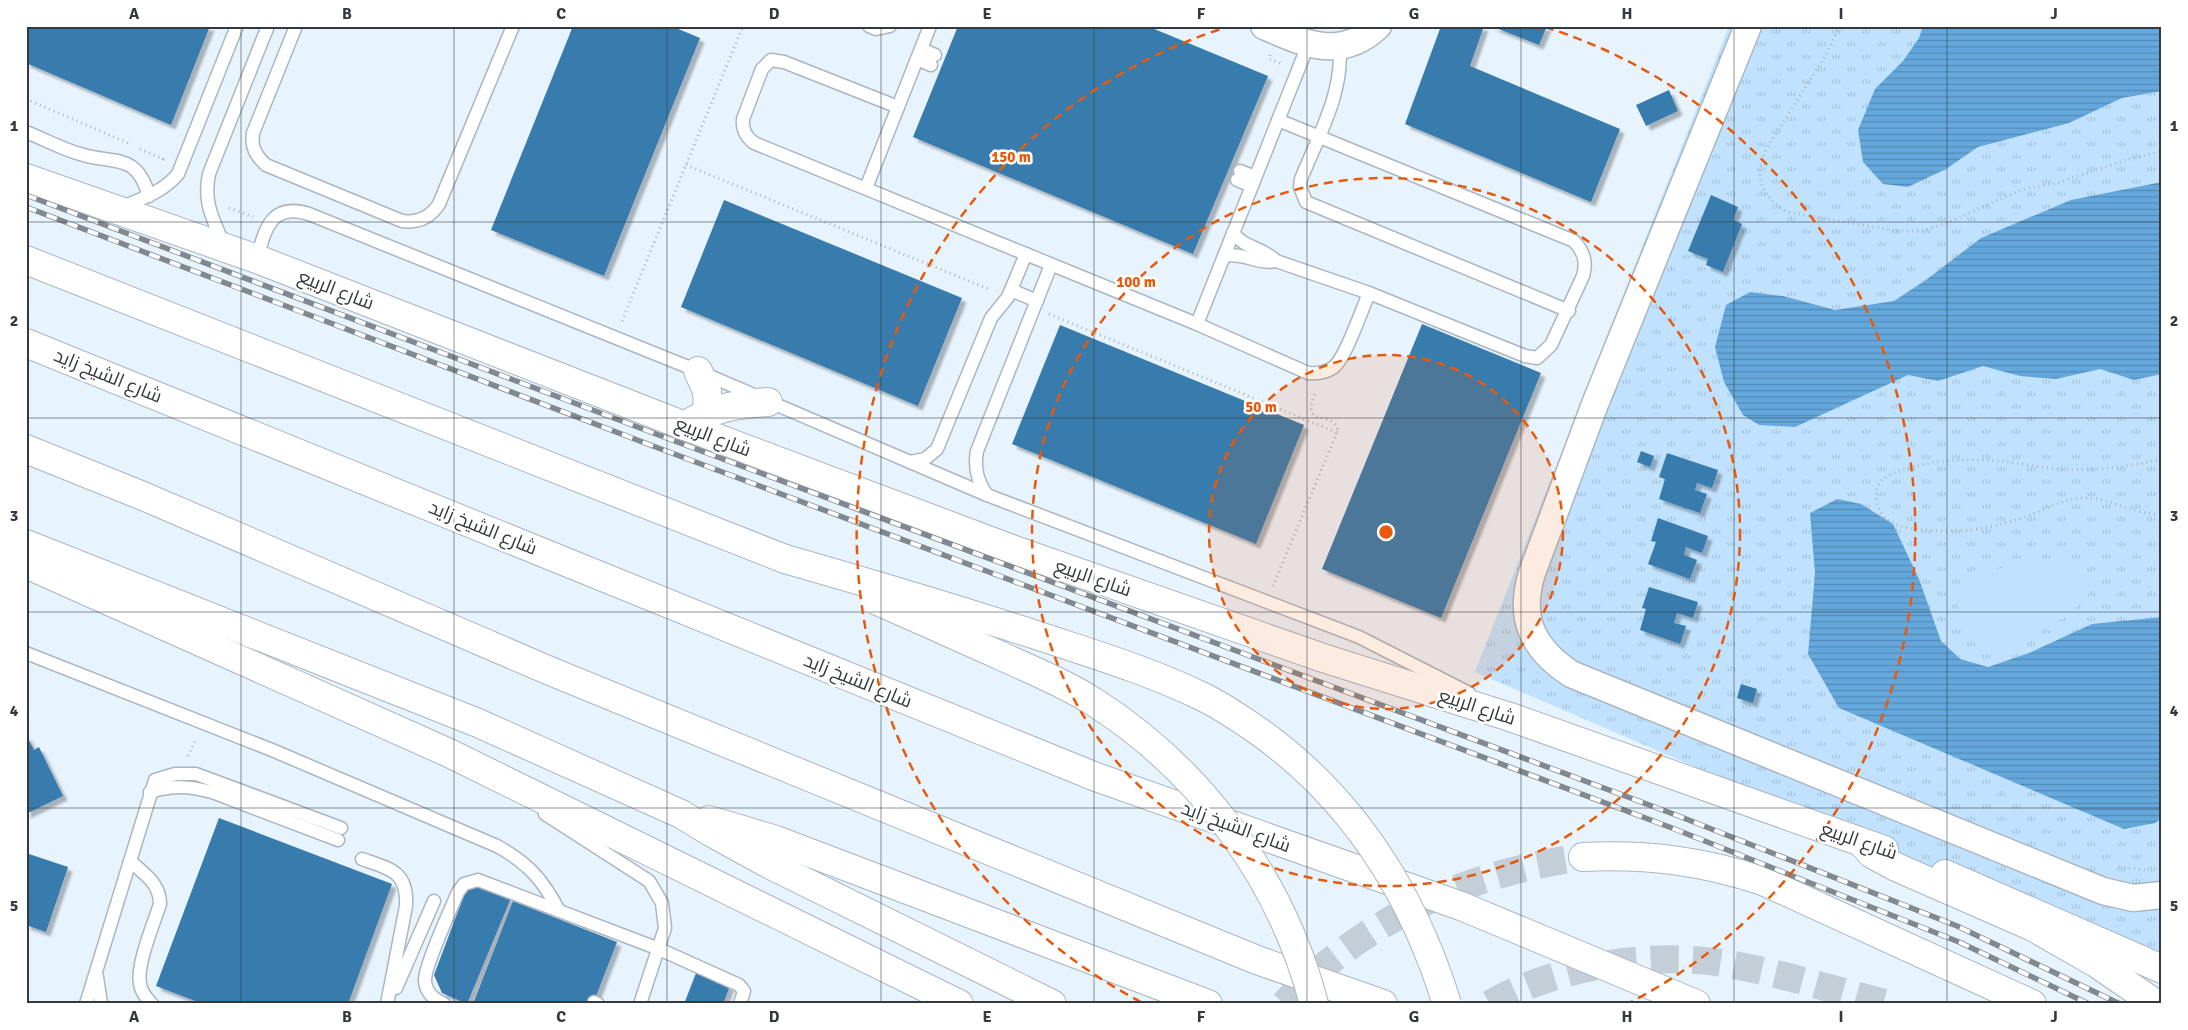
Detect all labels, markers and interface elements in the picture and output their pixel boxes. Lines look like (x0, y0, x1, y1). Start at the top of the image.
text: A (129, 4, 140, 24)
text: B (342, 4, 352, 24)
text: C (556, 4, 566, 24)
text: D (769, 4, 780, 24)
text: E (982, 4, 992, 24)
text: F (1197, 4, 1206, 24)
text: G (1409, 4, 1419, 24)
text: H (1622, 4, 1632, 24)
text: I (1838, 4, 1844, 24)
text: J (2050, 4, 2058, 24)
text: 1 (10, 116, 19, 136)
text: 1 (2170, 116, 2179, 136)
text: 150 m (991, 148, 1031, 166)
street label: شارع الربيع (294, 265, 377, 316)
text: 100 m (1116, 273, 1156, 291)
text: 2 (10, 311, 18, 331)
text: 2 (2170, 311, 2178, 331)
street label: شارع الشيخ زايد (50, 343, 166, 410)
text: 50 m (1245, 398, 1277, 416)
street label: شارع الربيع (671, 412, 754, 463)
street label: شارع الشيخ زايد (425, 495, 541, 562)
text: 3 (10, 506, 18, 526)
text: 3 (2170, 506, 2178, 526)
centre of rings (1377, 523, 1395, 541)
street label: شارع الربيع (1051, 554, 1135, 603)
street label: شارع الشيخ زايد (800, 648, 916, 715)
street label: شارع الربيع (1435, 683, 1519, 732)
text: 4 (10, 701, 19, 721)
text: 4 (2170, 701, 2179, 721)
street label: شارع الشيخ زايد (1178, 796, 1294, 859)
street label: شارع الربيع (1817, 817, 1901, 866)
text: 5 (10, 896, 18, 916)
text: 5 (2170, 896, 2178, 916)
text: A (129, 1007, 140, 1027)
text: B (342, 1007, 352, 1027)
text: C (556, 1007, 566, 1027)
text: D (769, 1007, 780, 1027)
text: E (982, 1007, 992, 1027)
text: F (1197, 1007, 1206, 1027)
text: G (1409, 1007, 1419, 1027)
text: H (1622, 1007, 1632, 1027)
text: I (1838, 1007, 1844, 1027)
text: J (2050, 1007, 2058, 1027)

